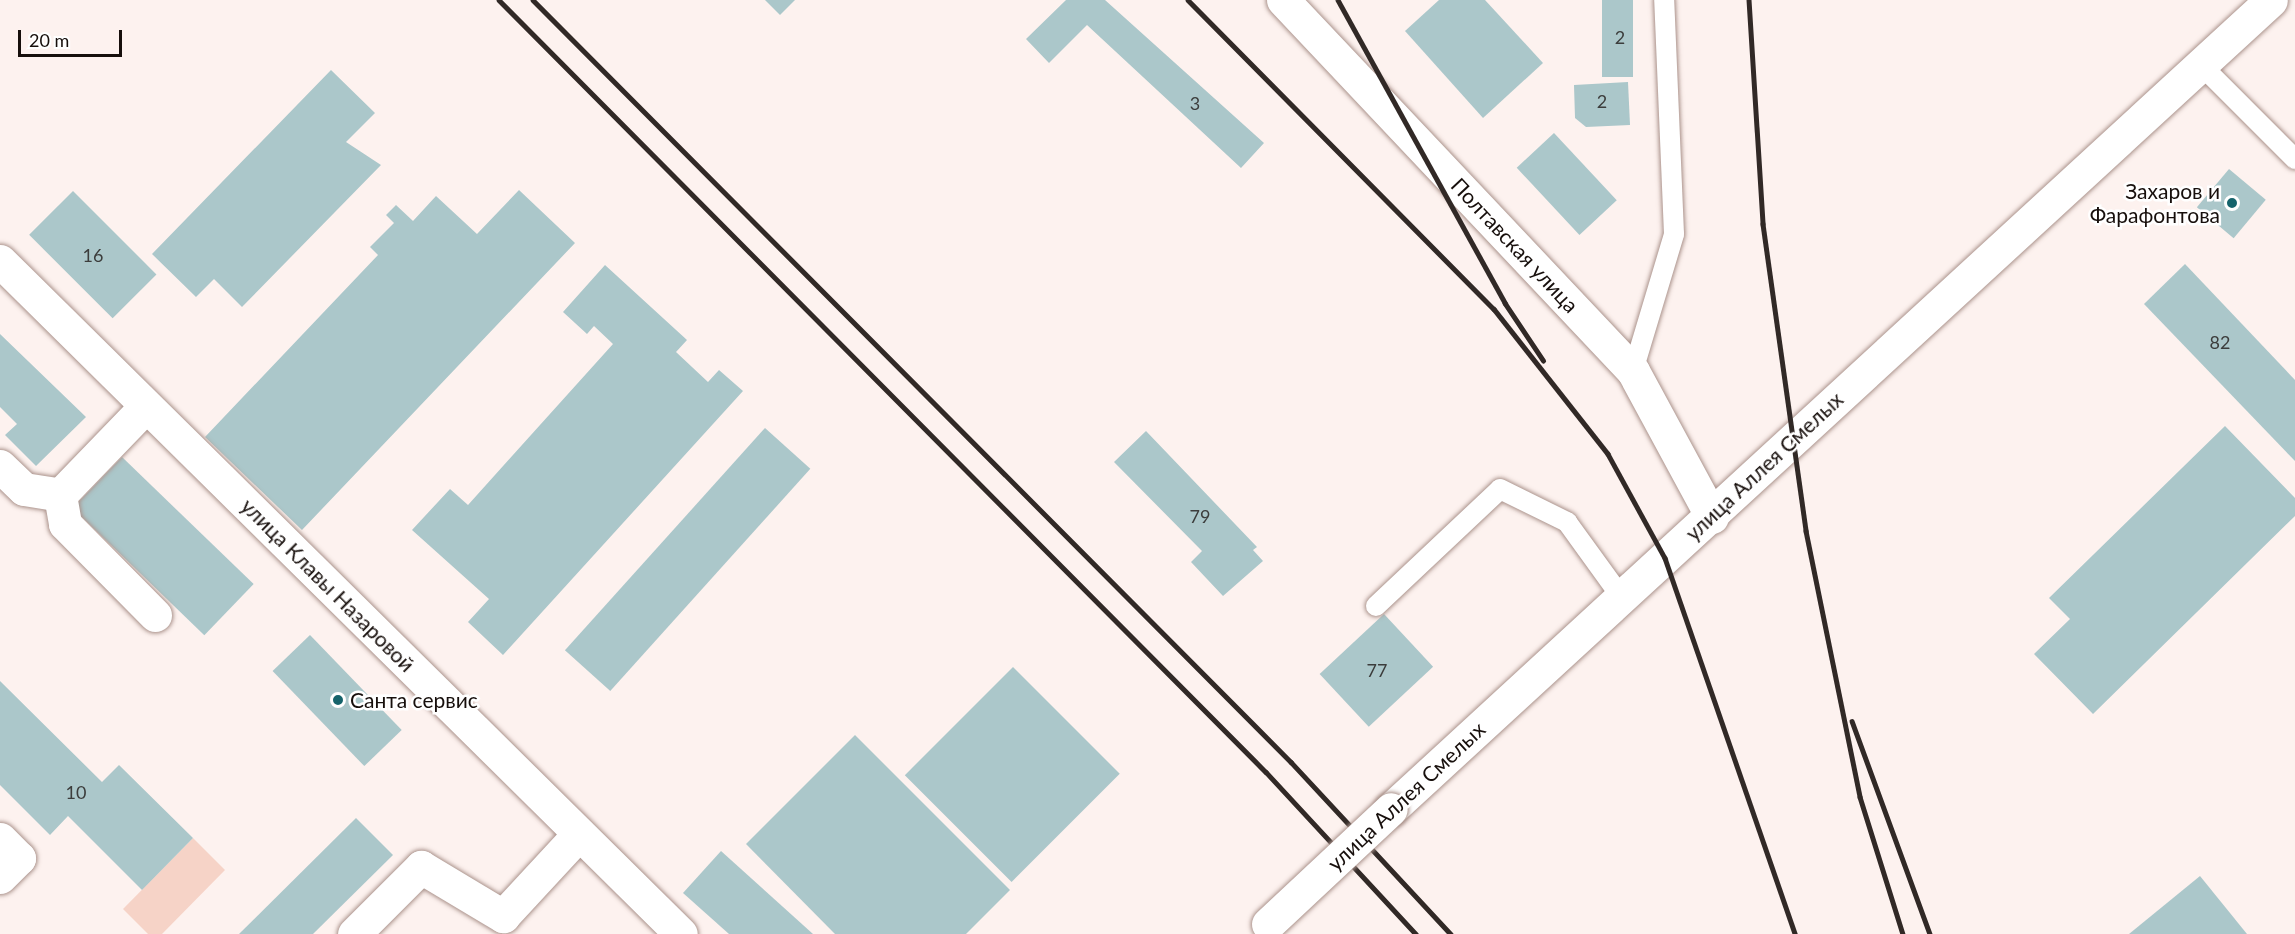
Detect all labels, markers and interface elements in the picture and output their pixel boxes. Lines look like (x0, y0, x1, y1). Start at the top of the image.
scale bar (21, 18, 124, 56)
house number: 2 (1615, 26, 1625, 48)
text: 20 m (29, 29, 69, 51)
house number: 2 (1597, 90, 1607, 112)
house number: 3 (1190, 92, 1200, 114)
street label: Полтавская улица (1446, 172, 1584, 318)
place label: Захаров и Фарафонтова (2090, 178, 2220, 228)
marker: Захаров и Фарафонтова (2225, 196, 2239, 210)
house number: 16 (83, 244, 103, 266)
house number: 82 (2210, 331, 2230, 353)
street label: улица Аллея Смелых (1680, 386, 1848, 546)
street label: улица Клавы Назаровой (236, 493, 420, 677)
house number: 79 (1190, 505, 1210, 527)
house number: 77 (1367, 659, 1387, 681)
place label: Санта сервис (350, 687, 478, 713)
marker: Санта сервис (331, 693, 345, 707)
street label: улица Аллея Смелых (1322, 716, 1490, 876)
house number: 10 (66, 781, 86, 803)

